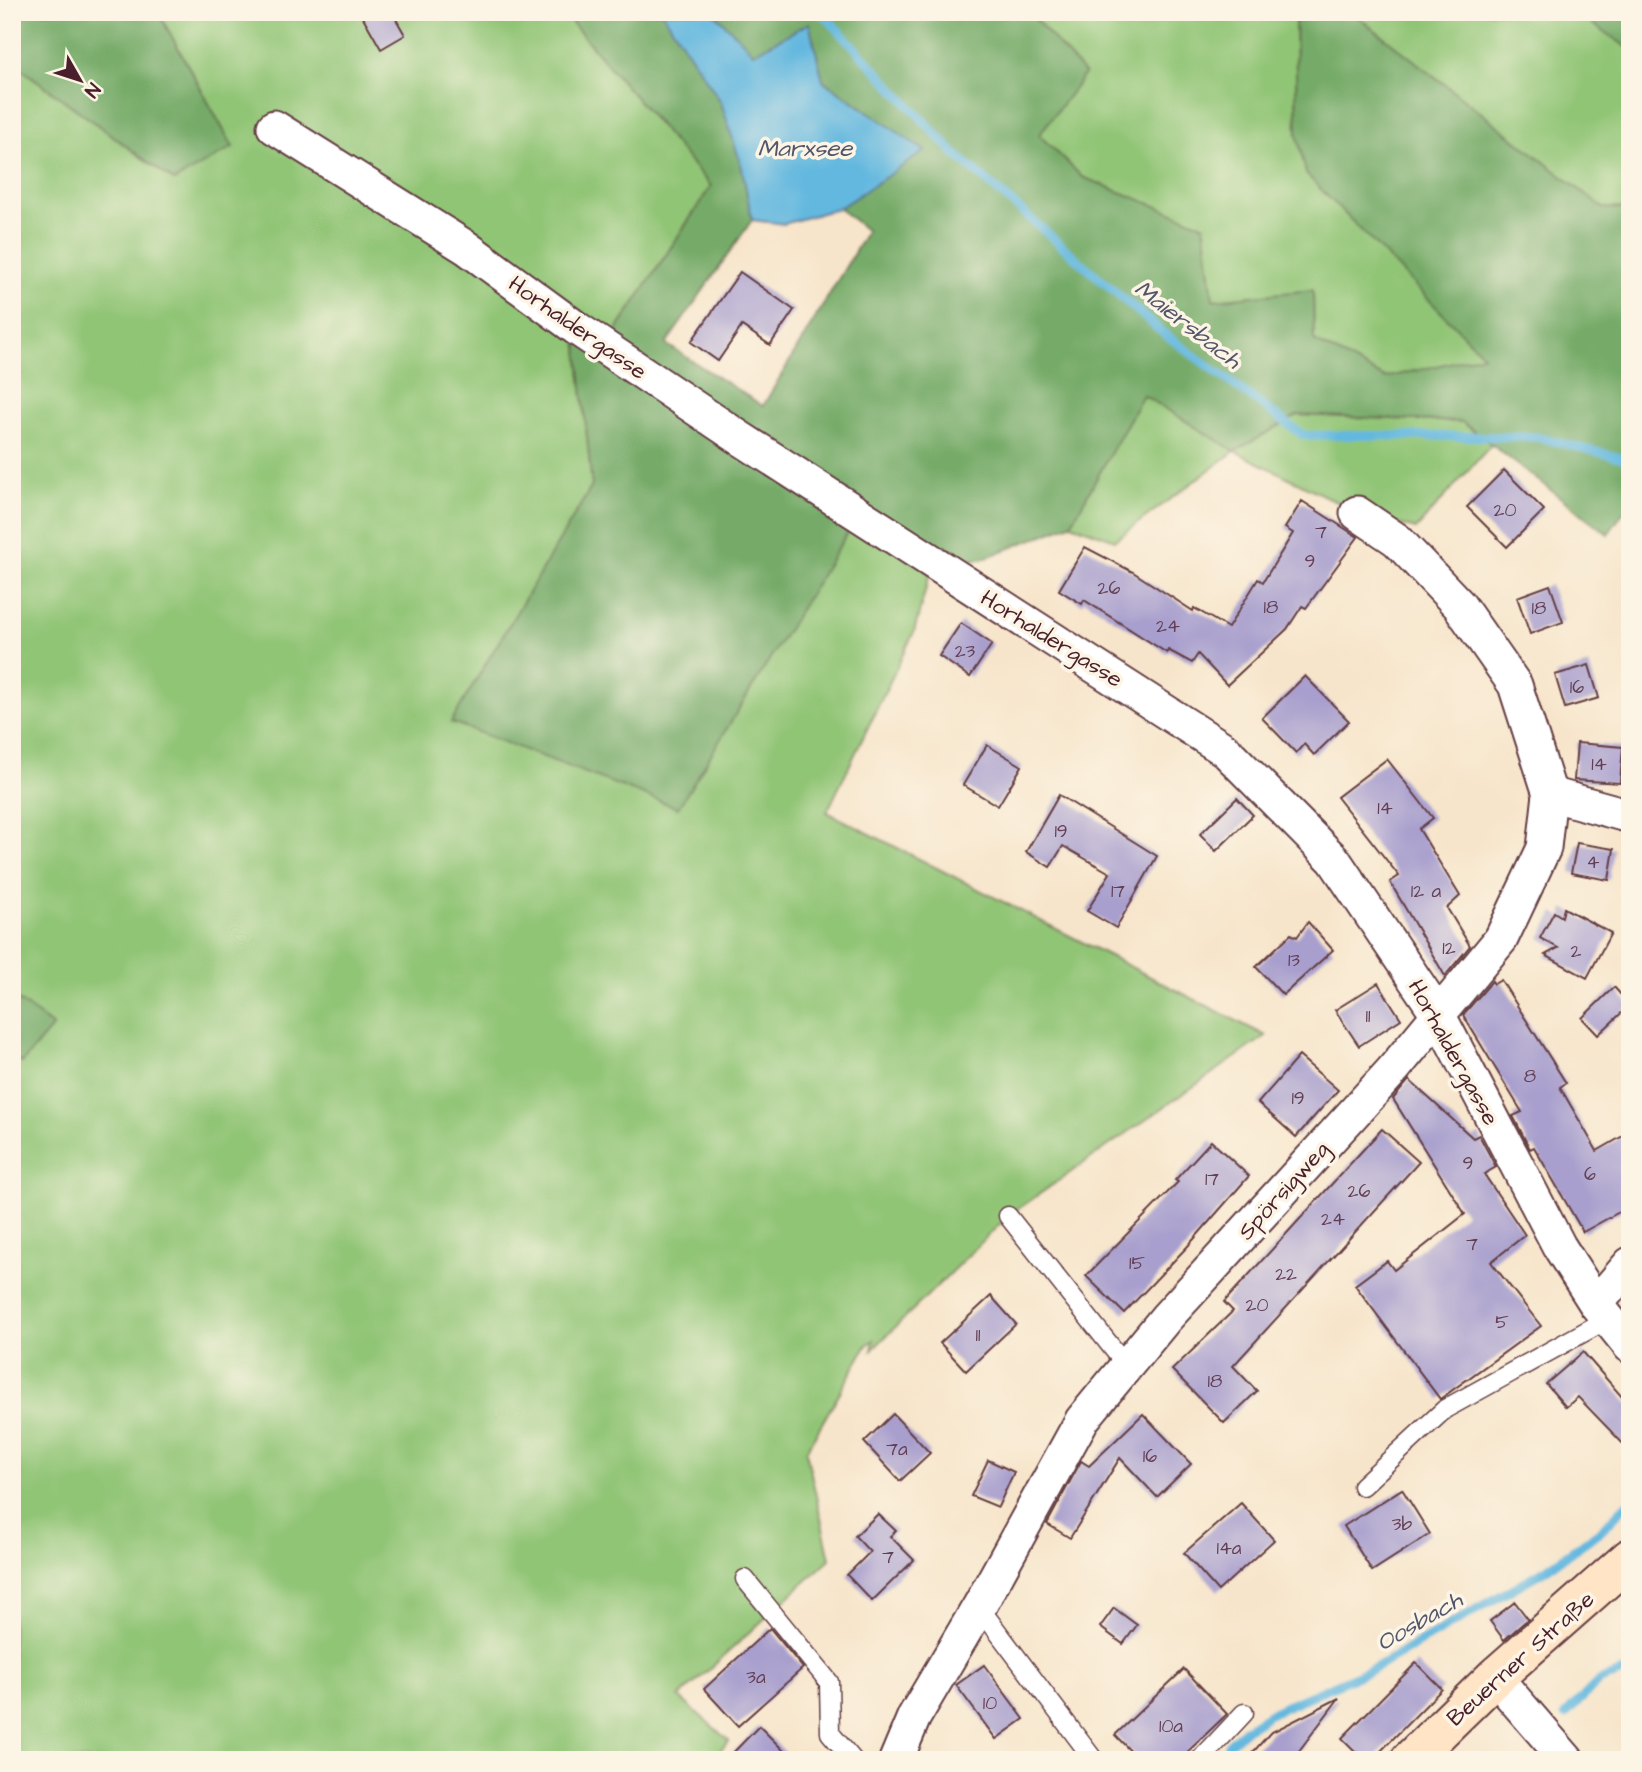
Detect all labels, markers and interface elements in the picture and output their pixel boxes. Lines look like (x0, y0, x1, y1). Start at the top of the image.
north arrow (46, 46, 116, 116)
text: N (78, 77, 106, 103)
water label: Marxsee (758, 132, 853, 166)
street label: Horhaldergasse (501, 268, 653, 388)
water label: Maiersbach (1127, 272, 1249, 378)
house number: 20 (1494, 497, 1516, 524)
house number: 7 (1315, 519, 1327, 546)
house number: 9 (1305, 548, 1315, 575)
house number: 26 (1098, 575, 1120, 602)
street label: Horhaldergasse (974, 582, 1129, 696)
house number: 18 (1264, 594, 1278, 621)
house number: 18 (1532, 595, 1546, 622)
house number: 24 (1156, 613, 1180, 640)
house number: 23 (955, 638, 976, 665)
house number: 16 (1570, 674, 1584, 701)
house number: 14 (1591, 751, 1607, 778)
house number: 14 (1377, 795, 1393, 822)
house number: 19 (1054, 818, 1068, 845)
house number: 4 (1587, 849, 1600, 876)
house number: 17 (1111, 878, 1125, 905)
house number: 12 a (1411, 878, 1442, 905)
house number: 12 (1442, 935, 1456, 962)
house number: 2 (1571, 938, 1582, 965)
house number: 13 (1288, 947, 1300, 974)
street label: Horhaldergasse (1399, 974, 1506, 1132)
house number: 11 (1366, 1003, 1371, 1030)
house number: 8 (1524, 1063, 1536, 1090)
house number: 19 (1291, 1085, 1305, 1112)
street label: Spörsigweg (1231, 1134, 1338, 1248)
house number: 9 (1463, 1150, 1473, 1177)
house number: 6 (1584, 1161, 1596, 1188)
house number: 17 (1205, 1166, 1219, 1193)
house number: 26 (1348, 1178, 1370, 1205)
house number: 24 (1321, 1206, 1345, 1233)
house number: 7 (1466, 1231, 1478, 1258)
house number: 15 (1129, 1250, 1145, 1277)
house number: 22 (1275, 1261, 1297, 1288)
house number: 20 (1246, 1292, 1268, 1319)
house number: 5 (1495, 1309, 1509, 1336)
house number: 11 (976, 1322, 981, 1349)
house number: 18 (1208, 1368, 1222, 1395)
house number: 7a (886, 1436, 908, 1463)
house number: 16 (1143, 1443, 1157, 1470)
house number: 3b (1392, 1511, 1412, 1538)
house number: 14a (1216, 1535, 1242, 1562)
house number: 7 (882, 1544, 894, 1571)
water label: Oosbach (1370, 1583, 1470, 1660)
street label: Beuerner Straße (1440, 1584, 1601, 1734)
house number: 3a (746, 1664, 766, 1691)
house number: 10 (983, 1690, 997, 1717)
house number: 10a (1159, 1713, 1183, 1740)

